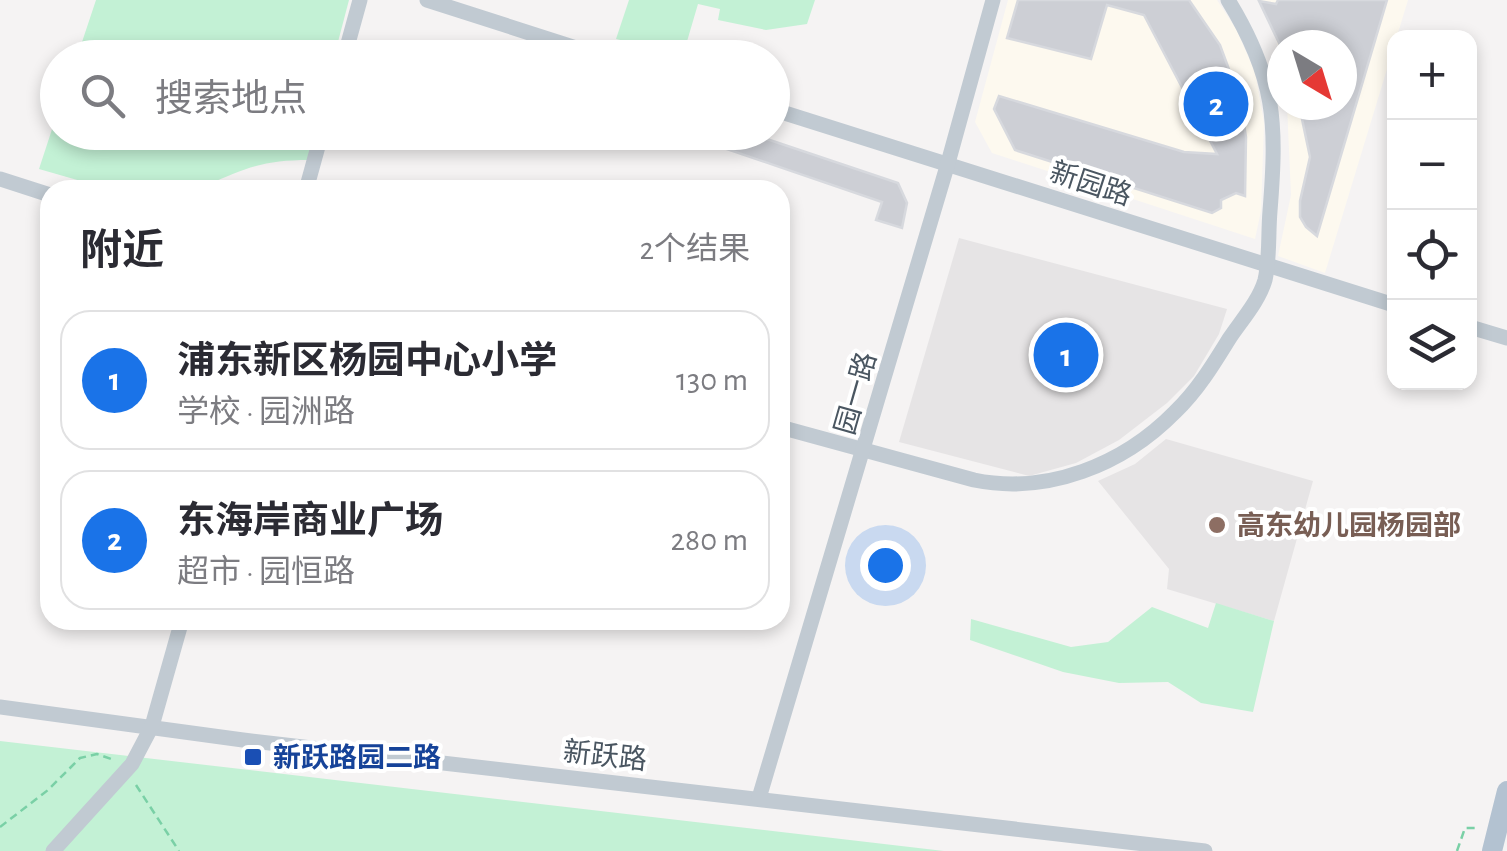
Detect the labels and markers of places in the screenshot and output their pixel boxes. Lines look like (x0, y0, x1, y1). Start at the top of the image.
pin: 2 (1184, 66, 1248, 142)
pin: 1 (1034, 318, 1098, 392)
place label: 高东幼儿园杨园部 (1237, 510, 1461, 541)
marker: 高东幼儿园杨园部 (1206, 514, 1228, 536)
place label: 新跃路园二路 (273, 743, 441, 773)
marker: 新跃路园二路 (242, 746, 264, 768)

